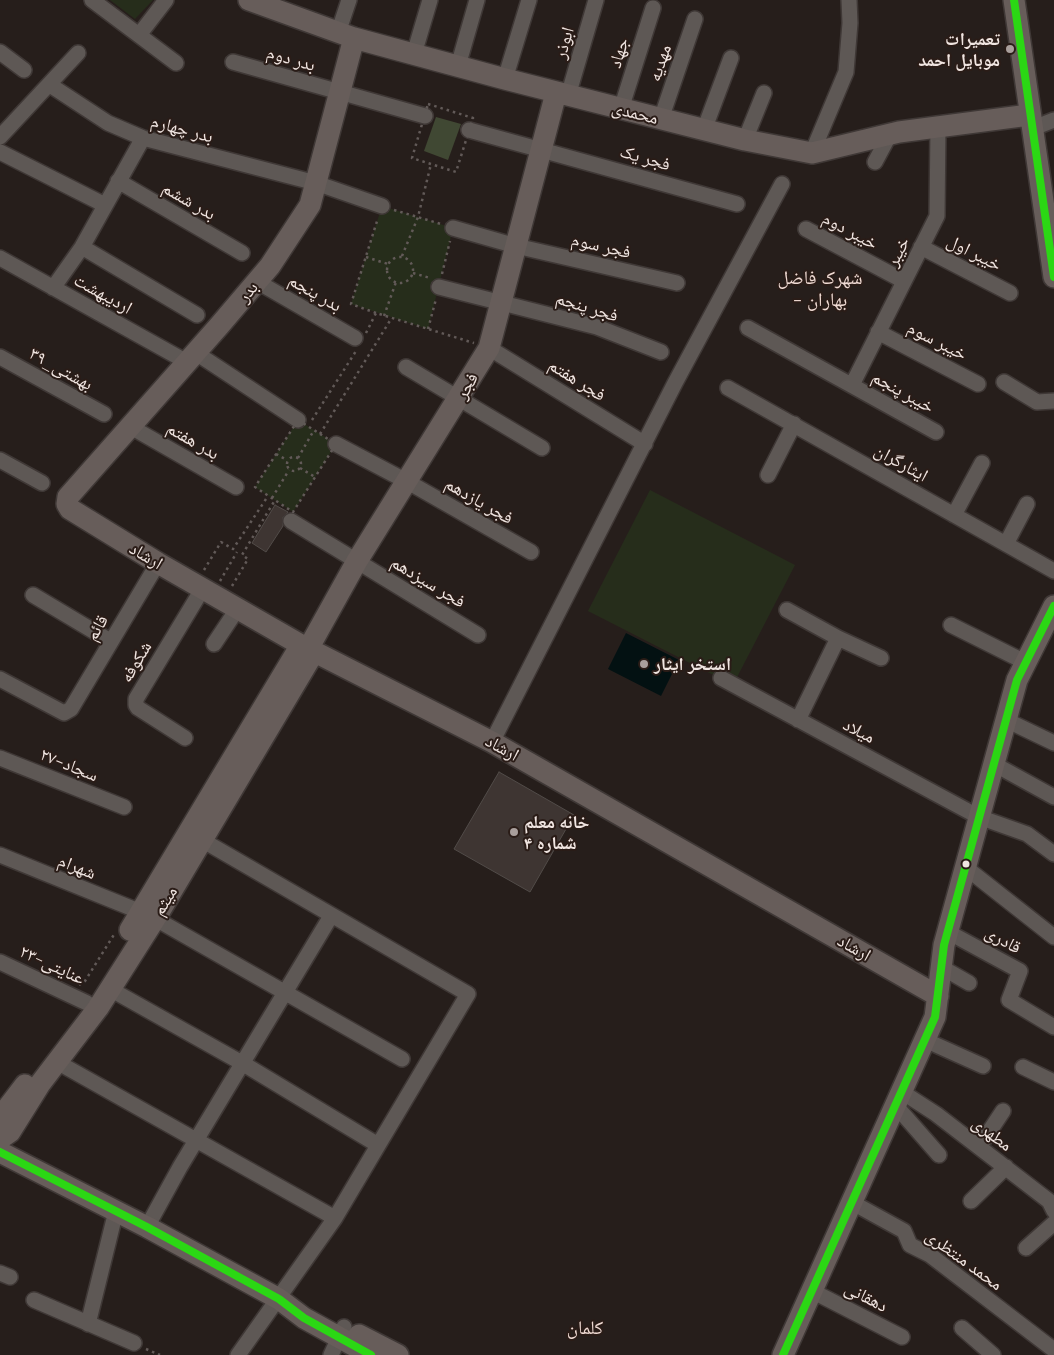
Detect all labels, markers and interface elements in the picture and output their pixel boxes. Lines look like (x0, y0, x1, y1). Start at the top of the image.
street label: ابوذر (549, 25, 579, 61)
place label: تعمیرات موبایل احمد (918, 28, 1000, 70)
street label: جهاد (604, 35, 634, 71)
street label: بدر دوم (264, 42, 318, 76)
street label: مهدیه (644, 42, 676, 84)
marker: تعمیرات موبایل احمد (1004, 43, 1016, 55)
street label: محمدی (609, 97, 661, 129)
street label: بدر چهارم (149, 110, 215, 148)
street label: فجر یک (617, 141, 673, 175)
street label: بدر ششم (158, 177, 220, 225)
street label: خیبر دوم (819, 207, 881, 255)
street label: فجر سوم (569, 229, 633, 263)
street label: خیبر اول (943, 230, 1005, 276)
street label: خیبر (881, 234, 915, 270)
district label: شهرک فاضل - بهاران (778, 267, 862, 311)
street label: اردیبهشت (70, 269, 136, 319)
street label: بدر پنجم (285, 269, 345, 317)
street label: بدر (233, 277, 263, 307)
street label: فجر پنجم (553, 287, 621, 327)
street label: خیبر سوم (904, 317, 970, 365)
street label: ۳۹_بهشتی (25, 343, 97, 395)
street label: فجر هفتم (544, 354, 610, 406)
street label: خیبر پنجم (868, 366, 938, 418)
street label: فجر (451, 369, 483, 403)
street label: بدر هفتم (163, 417, 223, 465)
street label: ایثارگران (870, 439, 932, 487)
street label: فجر یازدهم (441, 473, 517, 529)
street label: ارشاد (125, 538, 167, 574)
street label: فجر سیزدهم (387, 551, 469, 613)
street label: قائم (81, 611, 113, 645)
street label: شکوفه (115, 637, 157, 687)
place label: استخر ایثار (654, 653, 731, 675)
marker: استخر ایثار (638, 658, 650, 670)
street label: میلاد (839, 714, 879, 748)
street label: ارشاد (481, 730, 523, 766)
street label: ۲۷-سجاد (37, 744, 101, 786)
place label: خانه معلم شماره ۴ (524, 811, 589, 854)
marker: خانه معلم شماره ۴ (508, 826, 520, 838)
street label: شهرام (55, 850, 99, 884)
unlabelled marker (961, 859, 971, 869)
street label: میثم (148, 882, 182, 920)
street label: قادری (981, 921, 1025, 959)
street label: ارشاد (833, 930, 875, 966)
street label: ۲۳-عنایتی (16, 941, 88, 989)
street label: مطهری (968, 1112, 1016, 1156)
street label: محمد منتظری (921, 1225, 1007, 1295)
street label: دهقانی (841, 1277, 891, 1317)
district label: کلمان (567, 1317, 603, 1339)

